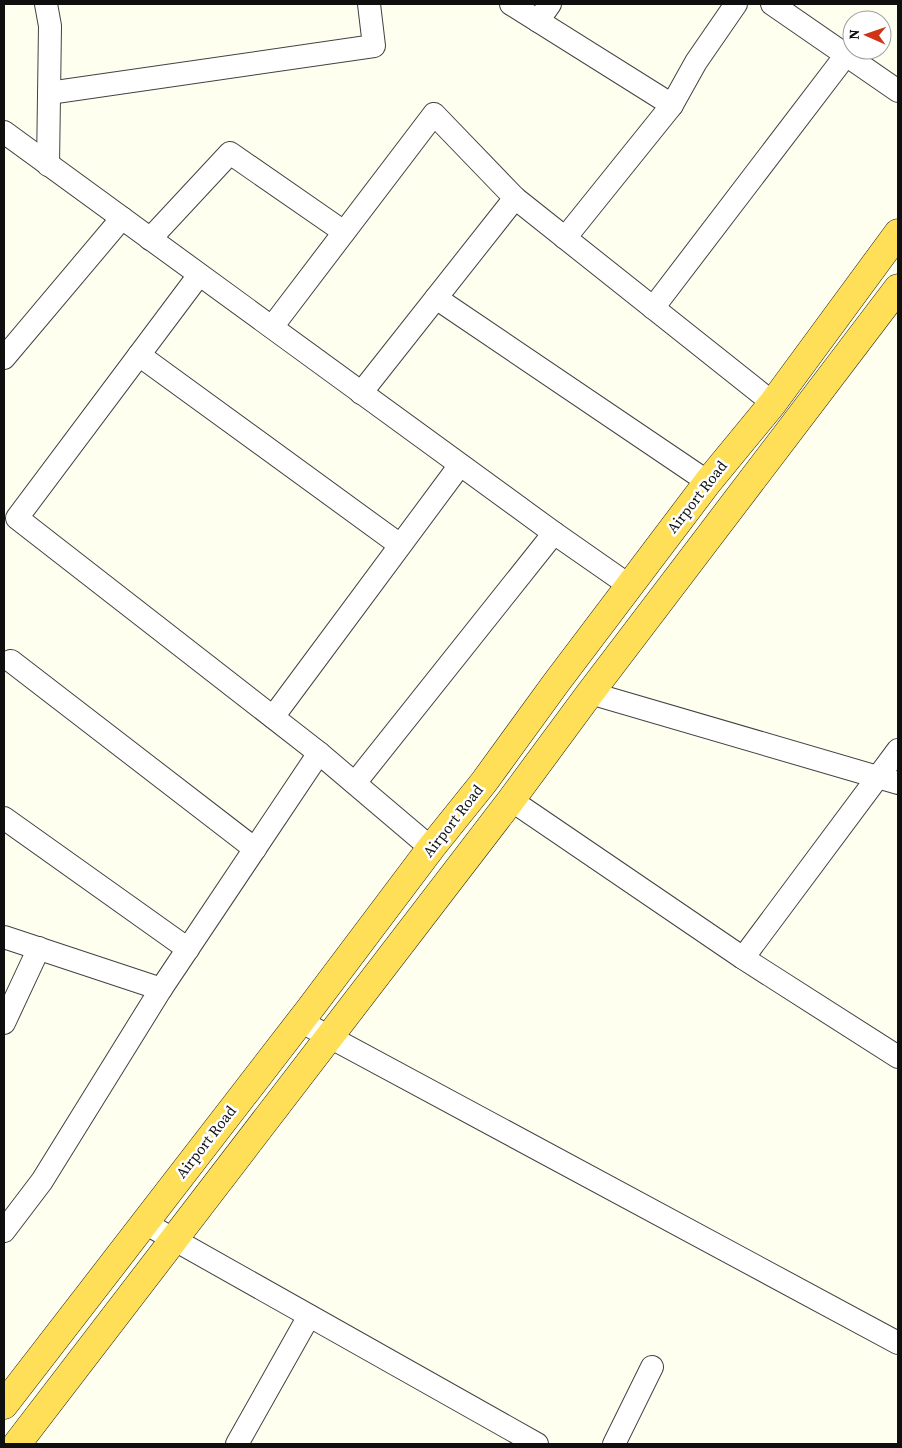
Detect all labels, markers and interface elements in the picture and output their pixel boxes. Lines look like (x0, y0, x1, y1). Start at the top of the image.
north arrow (842, 10, 892, 60)
text: N (844, 29, 864, 40)
street label: Airport Road (662, 456, 732, 537)
street label: Airport Road (418, 780, 488, 861)
street label: Airport Road (171, 1101, 241, 1182)

